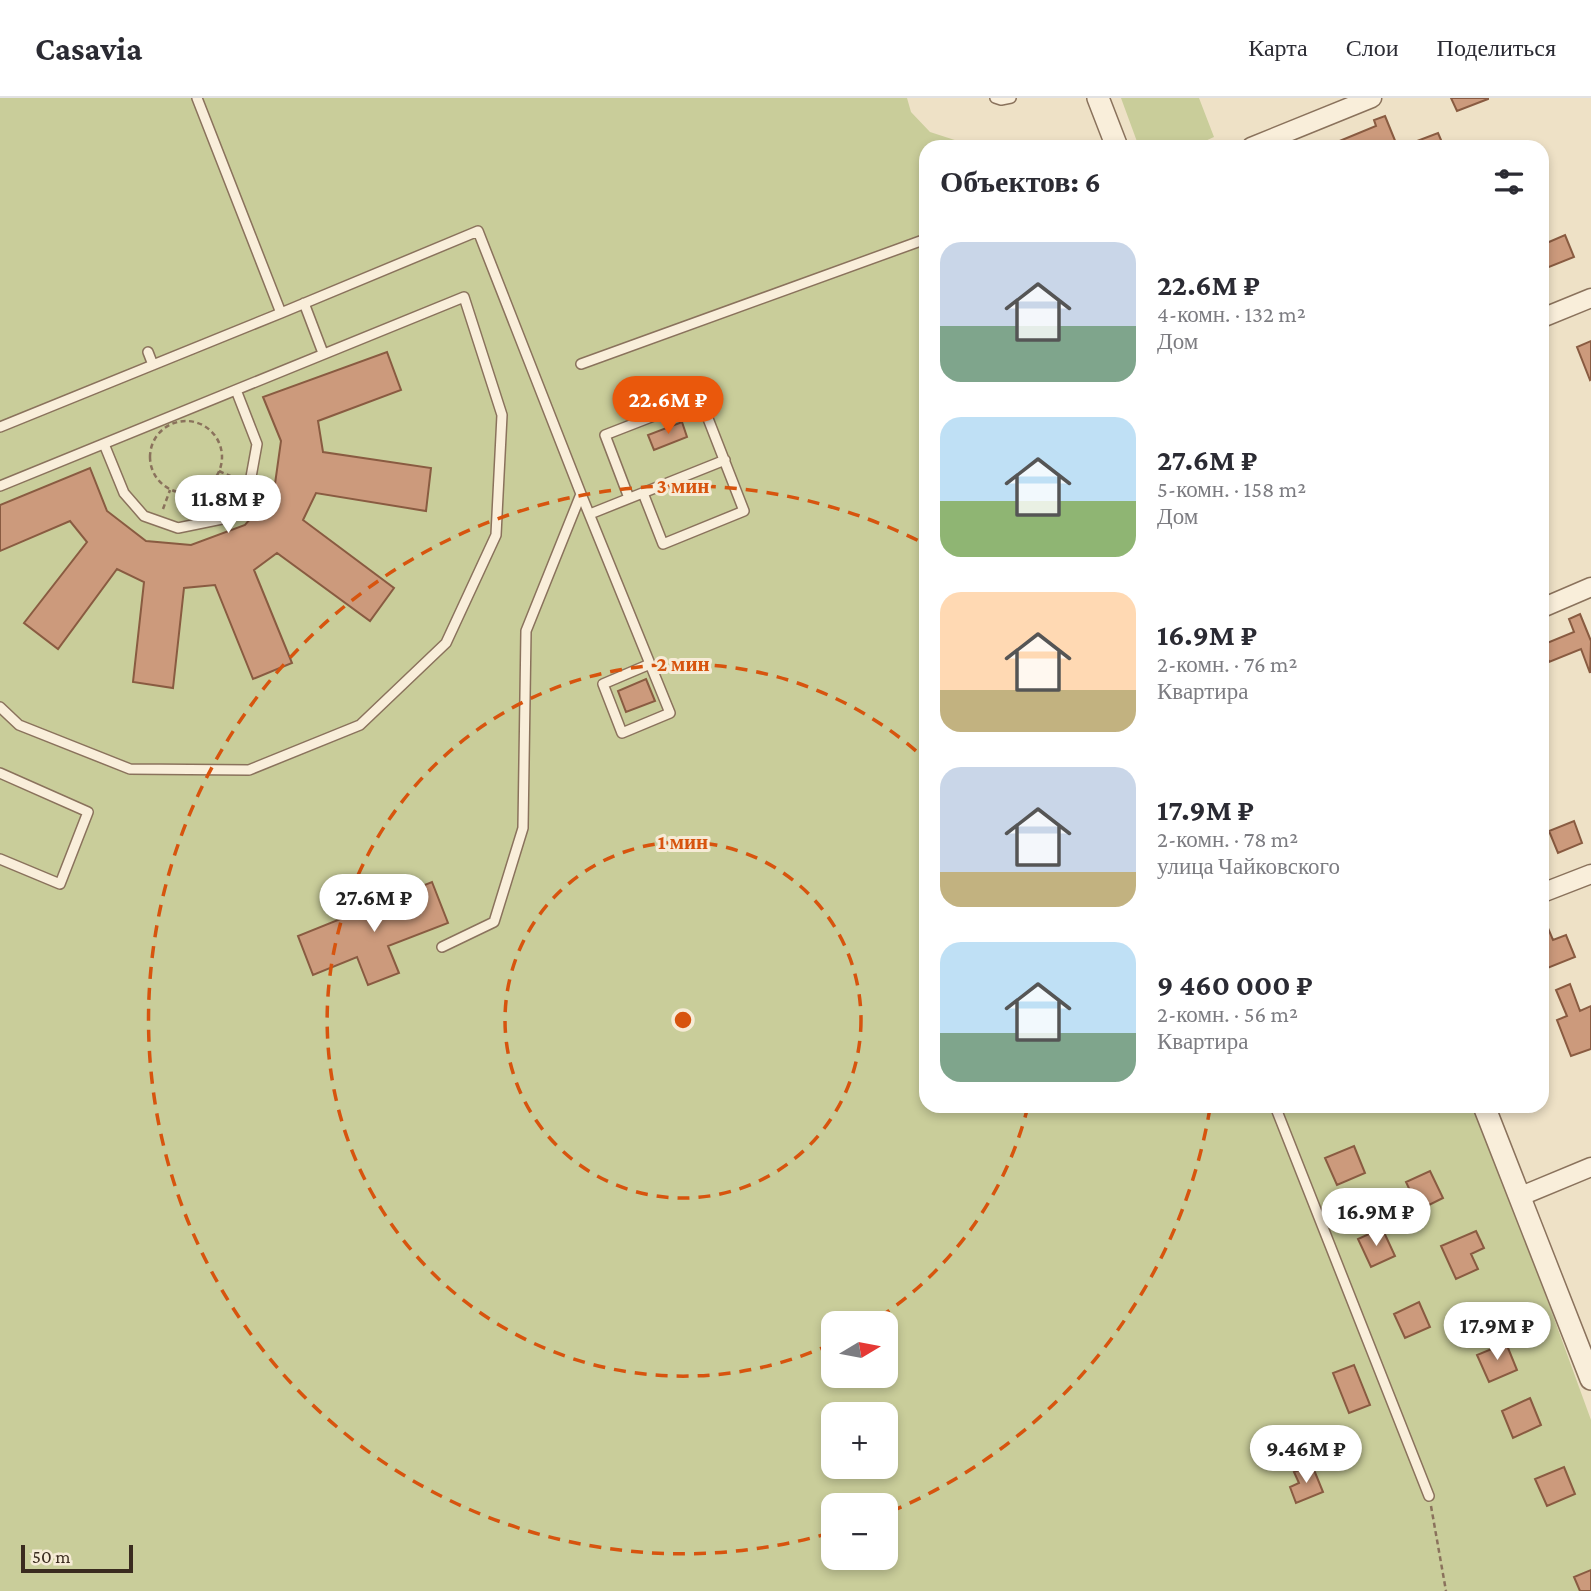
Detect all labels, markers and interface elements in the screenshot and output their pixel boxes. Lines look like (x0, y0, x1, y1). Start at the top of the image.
text: Casavia (35, 30, 142, 67)
text: Карта (1248, 34, 1308, 61)
text: Слои (1346, 34, 1399, 61)
text: Поделиться (1437, 34, 1556, 61)
icon: filters (1490, 163, 1528, 201)
text: Объектов: 6 (940, 165, 1101, 198)
text: 22.6M ₽ (1157, 268, 1260, 301)
icon: home (996, 270, 1080, 354)
text: 4-комн. · 132 m² (1157, 301, 1306, 327)
text: Дом (1157, 328, 1198, 354)
pin: 22.6M ₽ (603, 376, 733, 436)
text: 22.6M ₽ (628, 386, 708, 412)
text: 27.6M ₽ (1157, 443, 1258, 476)
icon: home (996, 445, 1080, 529)
text: 3 мин (657, 474, 709, 498)
pin: 11.8M ₽ (163, 476, 293, 535)
text: 5-комн. · 158 m² (1157, 476, 1306, 502)
text: 11.8M ₽ (191, 485, 265, 511)
text: Дом (1157, 503, 1198, 529)
text: 16.9M ₽ (1157, 618, 1257, 651)
icon: home (996, 620, 1080, 704)
text: 2-комн. · 76 m² (1157, 651, 1298, 677)
text: 2 мин (656, 652, 710, 676)
text: Квартира (1157, 678, 1248, 704)
text: 17.9M ₽ (1157, 793, 1254, 826)
icon: home (996, 795, 1080, 879)
text: 2-комн. · 78 m² (1157, 826, 1298, 852)
text: 1 мин (658, 830, 708, 854)
text: улица Чайковского (1157, 853, 1340, 879)
pin: 27.6M ₽ (309, 874, 439, 934)
text: 27.6M ₽ (335, 884, 413, 910)
text: 9 460 000 ₽ (1157, 968, 1313, 1001)
icon: home (996, 970, 1080, 1054)
text: 2-комн. · 56 m² (1157, 1001, 1298, 1027)
centre of rings (671, 1008, 695, 1032)
text: Квартира (1157, 1028, 1248, 1054)
pin: 16.9M ₽ (1311, 1188, 1441, 1248)
text: 16.9M ₽ (1338, 1198, 1414, 1224)
pin: 17.9M ₽ (1432, 1302, 1562, 1362)
north arrow (821, 1311, 898, 1388)
map controls (821, 1311, 898, 1570)
text: 17.9M ₽ (1460, 1312, 1534, 1338)
button: + (821, 1402, 898, 1479)
pin: 9.46M ₽ (1241, 1426, 1371, 1485)
text: 9.46M ₽ (1266, 1435, 1346, 1461)
button: − (821, 1493, 898, 1570)
scale bar (21, 1542, 133, 1574)
text: 50 m (32, 1546, 71, 1567)

